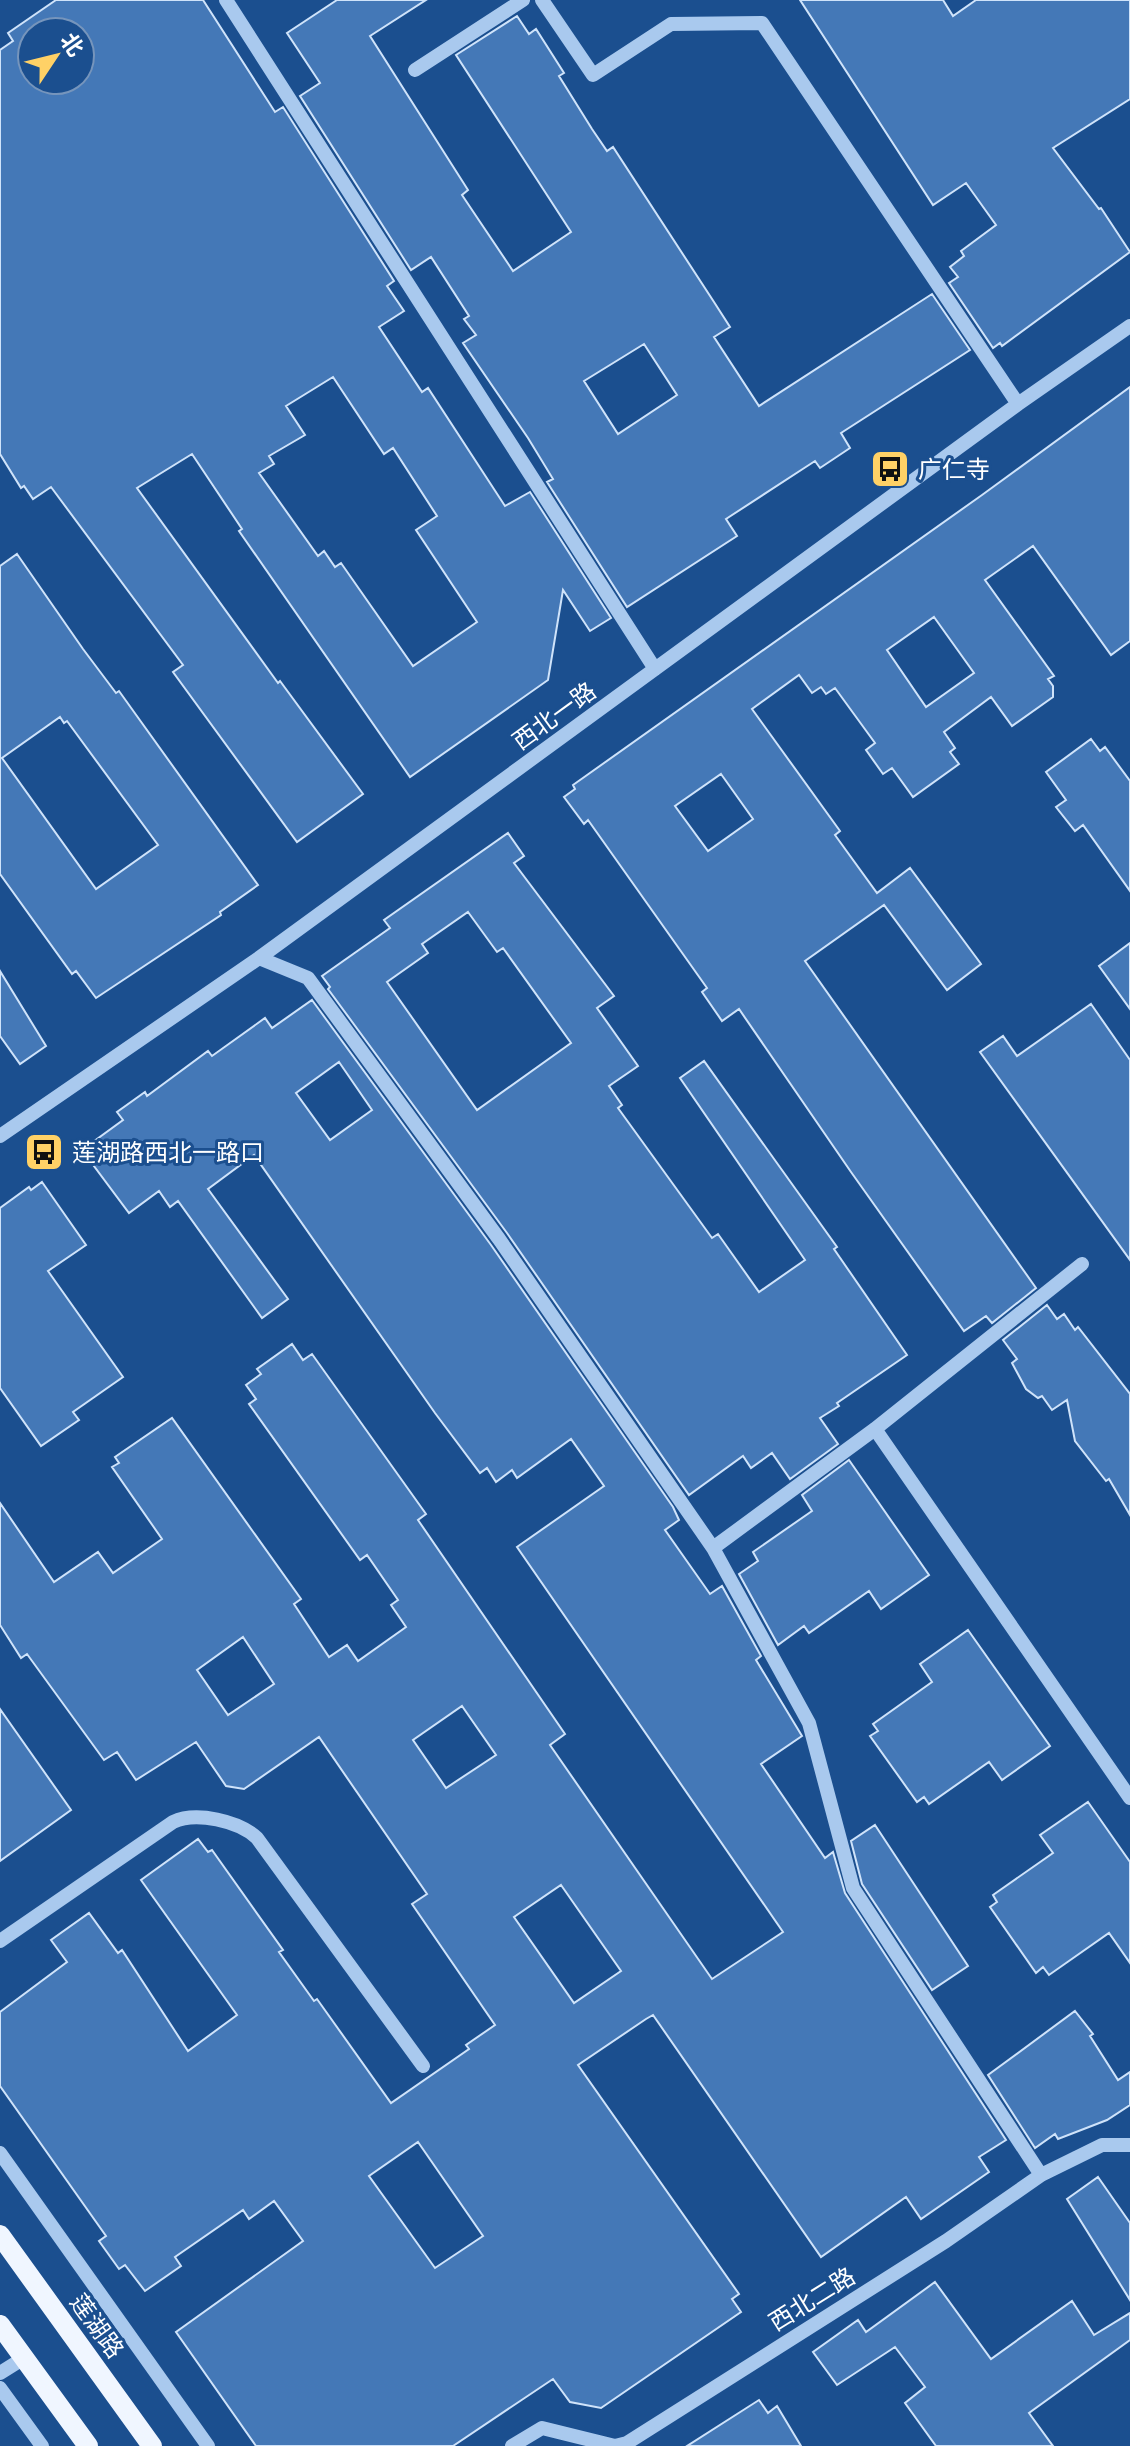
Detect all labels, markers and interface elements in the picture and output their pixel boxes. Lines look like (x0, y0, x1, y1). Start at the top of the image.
north arrow (16, 16, 96, 96)
text: 北 (55, 28, 89, 61)
bus stop icon: 广仁寺 (869, 448, 911, 490)
place label: 广仁寺 (918, 455, 990, 484)
street label: 西北一路 (507, 676, 601, 756)
bus stop icon: 莲湖路西北一路口 (23, 1131, 65, 1173)
place label: 莲湖路西北一路口 (72, 1138, 264, 1167)
street label: 西北二路 (764, 2261, 860, 2337)
street label: 莲湖路 (64, 2288, 130, 2364)

